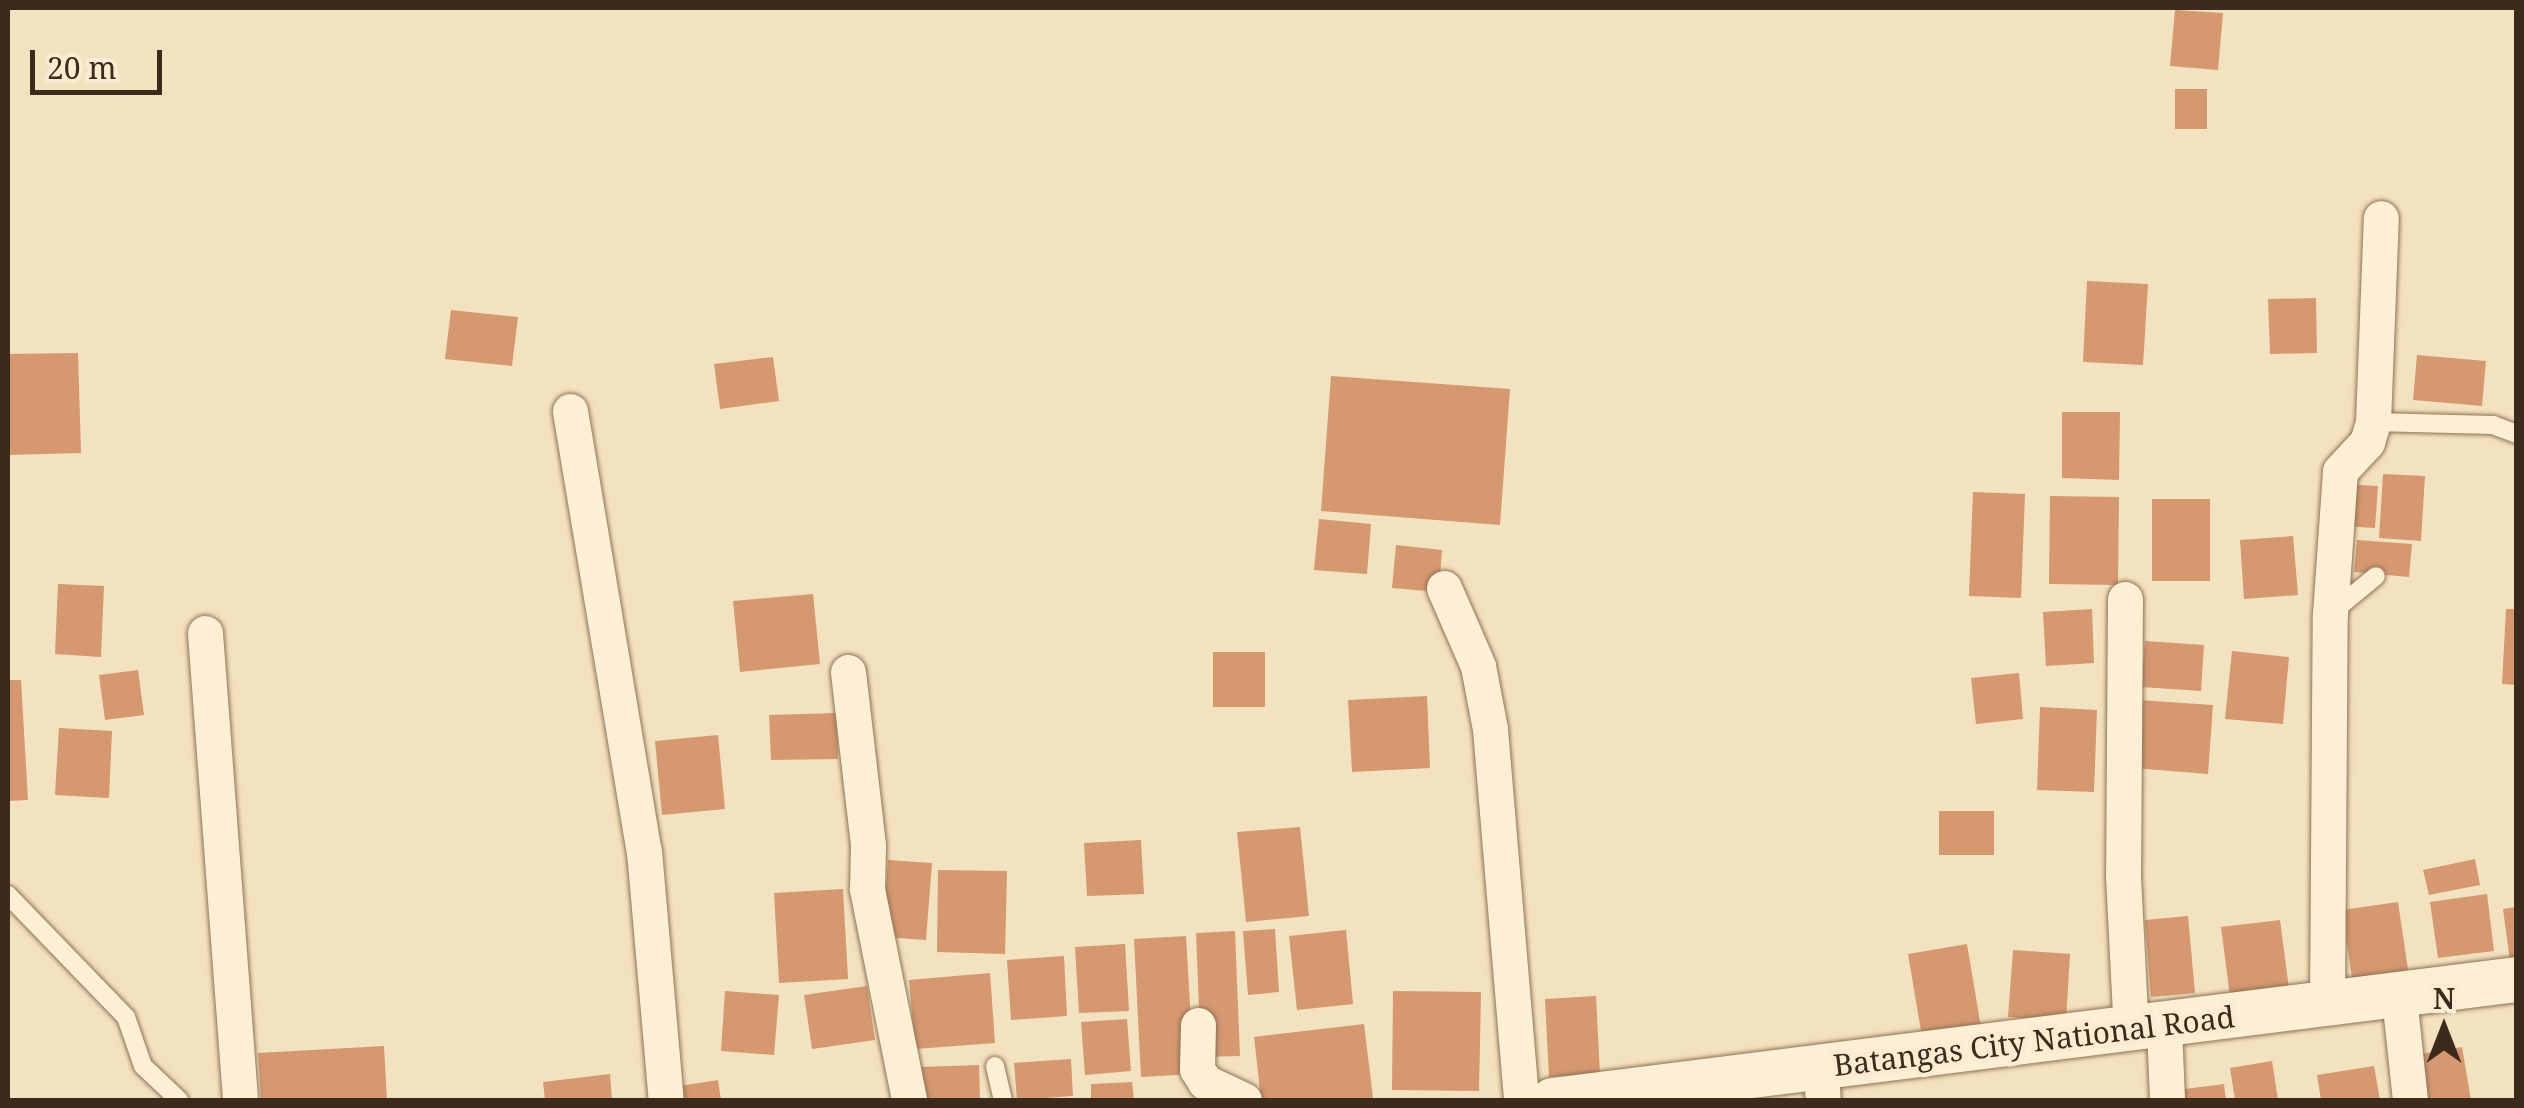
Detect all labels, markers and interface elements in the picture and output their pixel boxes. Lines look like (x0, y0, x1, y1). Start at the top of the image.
scale bar (35, 30, 168, 92)
text: 20 m (47, 47, 117, 88)
north arrow (2394, 978, 2494, 1078)
text: N (2433, 979, 2455, 1017)
street label: Batangas City National Road (1831, 999, 2237, 1083)

